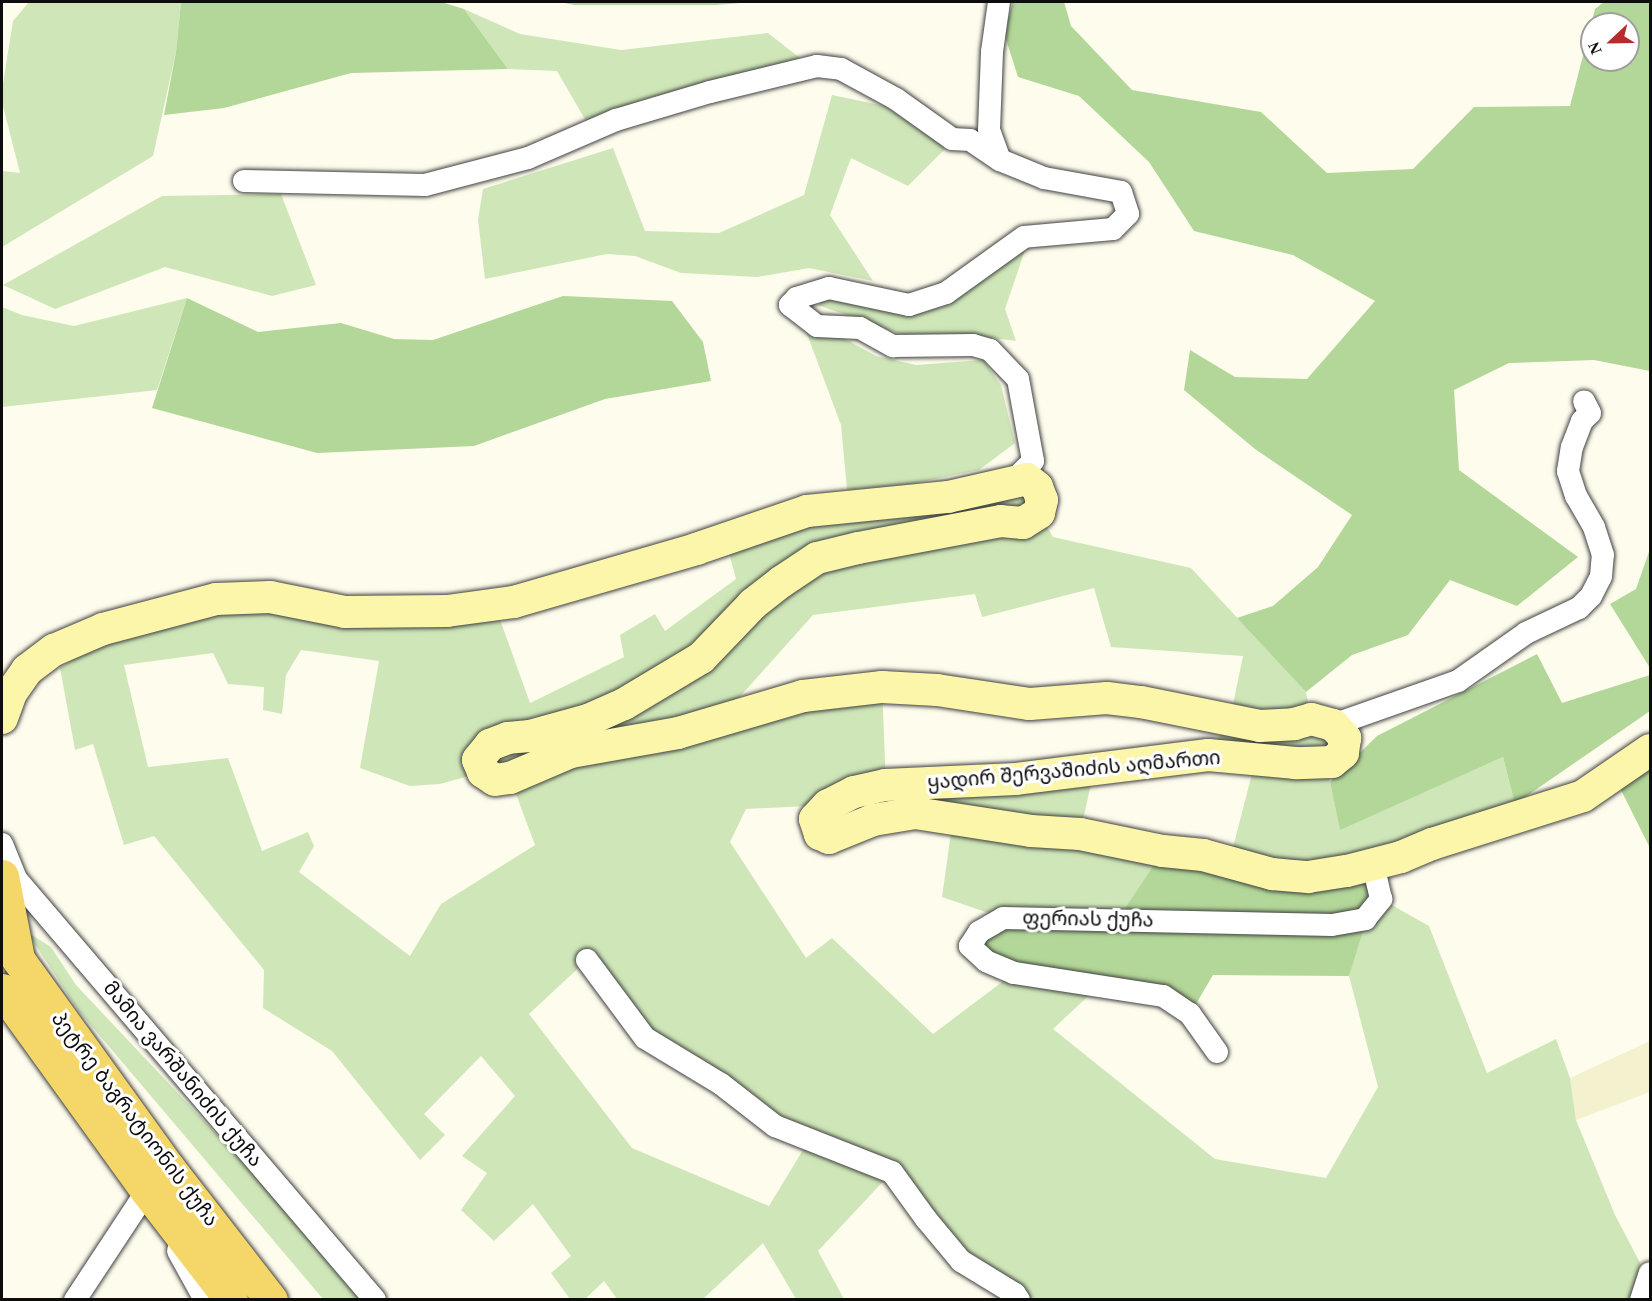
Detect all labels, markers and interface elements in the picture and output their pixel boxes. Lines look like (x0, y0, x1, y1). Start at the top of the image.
north arrow (1580, 12, 1640, 72)
text: N (1585, 40, 1605, 57)
street label: ყადირ შერვაშიძის აღმართი (926, 745, 1222, 795)
street label: ფერიას ქუჩა (1022, 906, 1154, 932)
street label: მამია ვარშანიძის ქუჩა (98, 976, 268, 1172)
street label: პეტრე ბაგრატიონის ქუჩა (46, 1007, 224, 1231)

